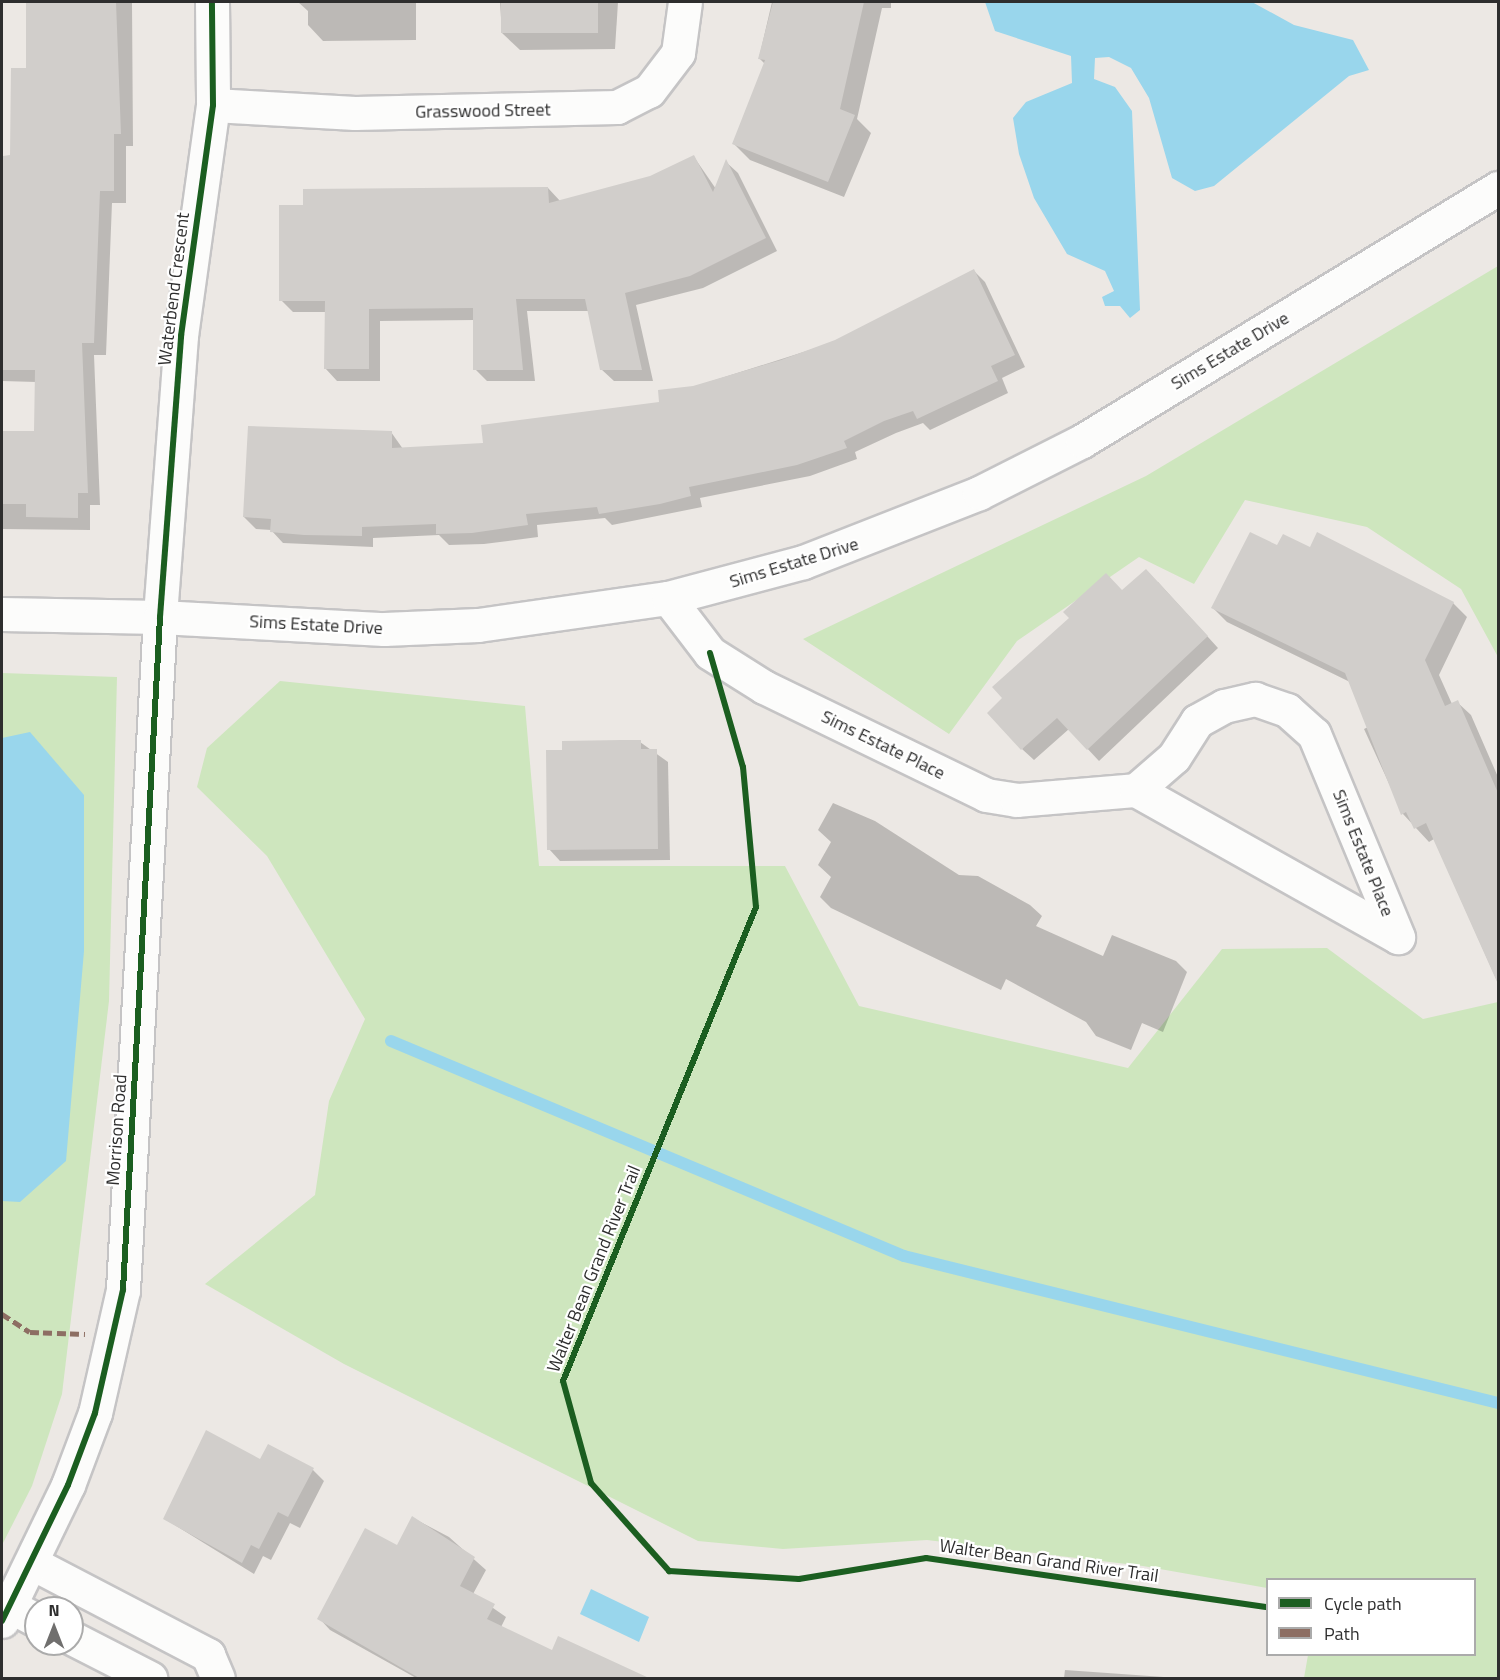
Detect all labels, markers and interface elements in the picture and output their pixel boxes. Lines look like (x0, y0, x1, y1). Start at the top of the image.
street label: Grasswood Street (415, 99, 551, 123)
street label: Waterbend Crescent (154, 211, 194, 367)
street label: Sims Estate Drive (1167, 307, 1293, 395)
street label: Sims Estate Drive (727, 533, 861, 593)
street label: Sims Estate Drive (249, 611, 383, 639)
street label: Sims Estate Place (818, 706, 948, 784)
street label: Sims Estate Place (1328, 786, 1398, 920)
street label: Morrison Road (102, 1074, 132, 1186)
street label: Walter Bean Grand River Trail (543, 1163, 645, 1375)
street label: Walter Bean Grand River Trail (938, 1535, 1160, 1587)
legend (1266, 1578, 1476, 1656)
text: Cycle path (1324, 1590, 1402, 1617)
north arrow (24, 1596, 84, 1656)
text: N (48, 1598, 60, 1622)
text: Path (1324, 1620, 1360, 1647)

